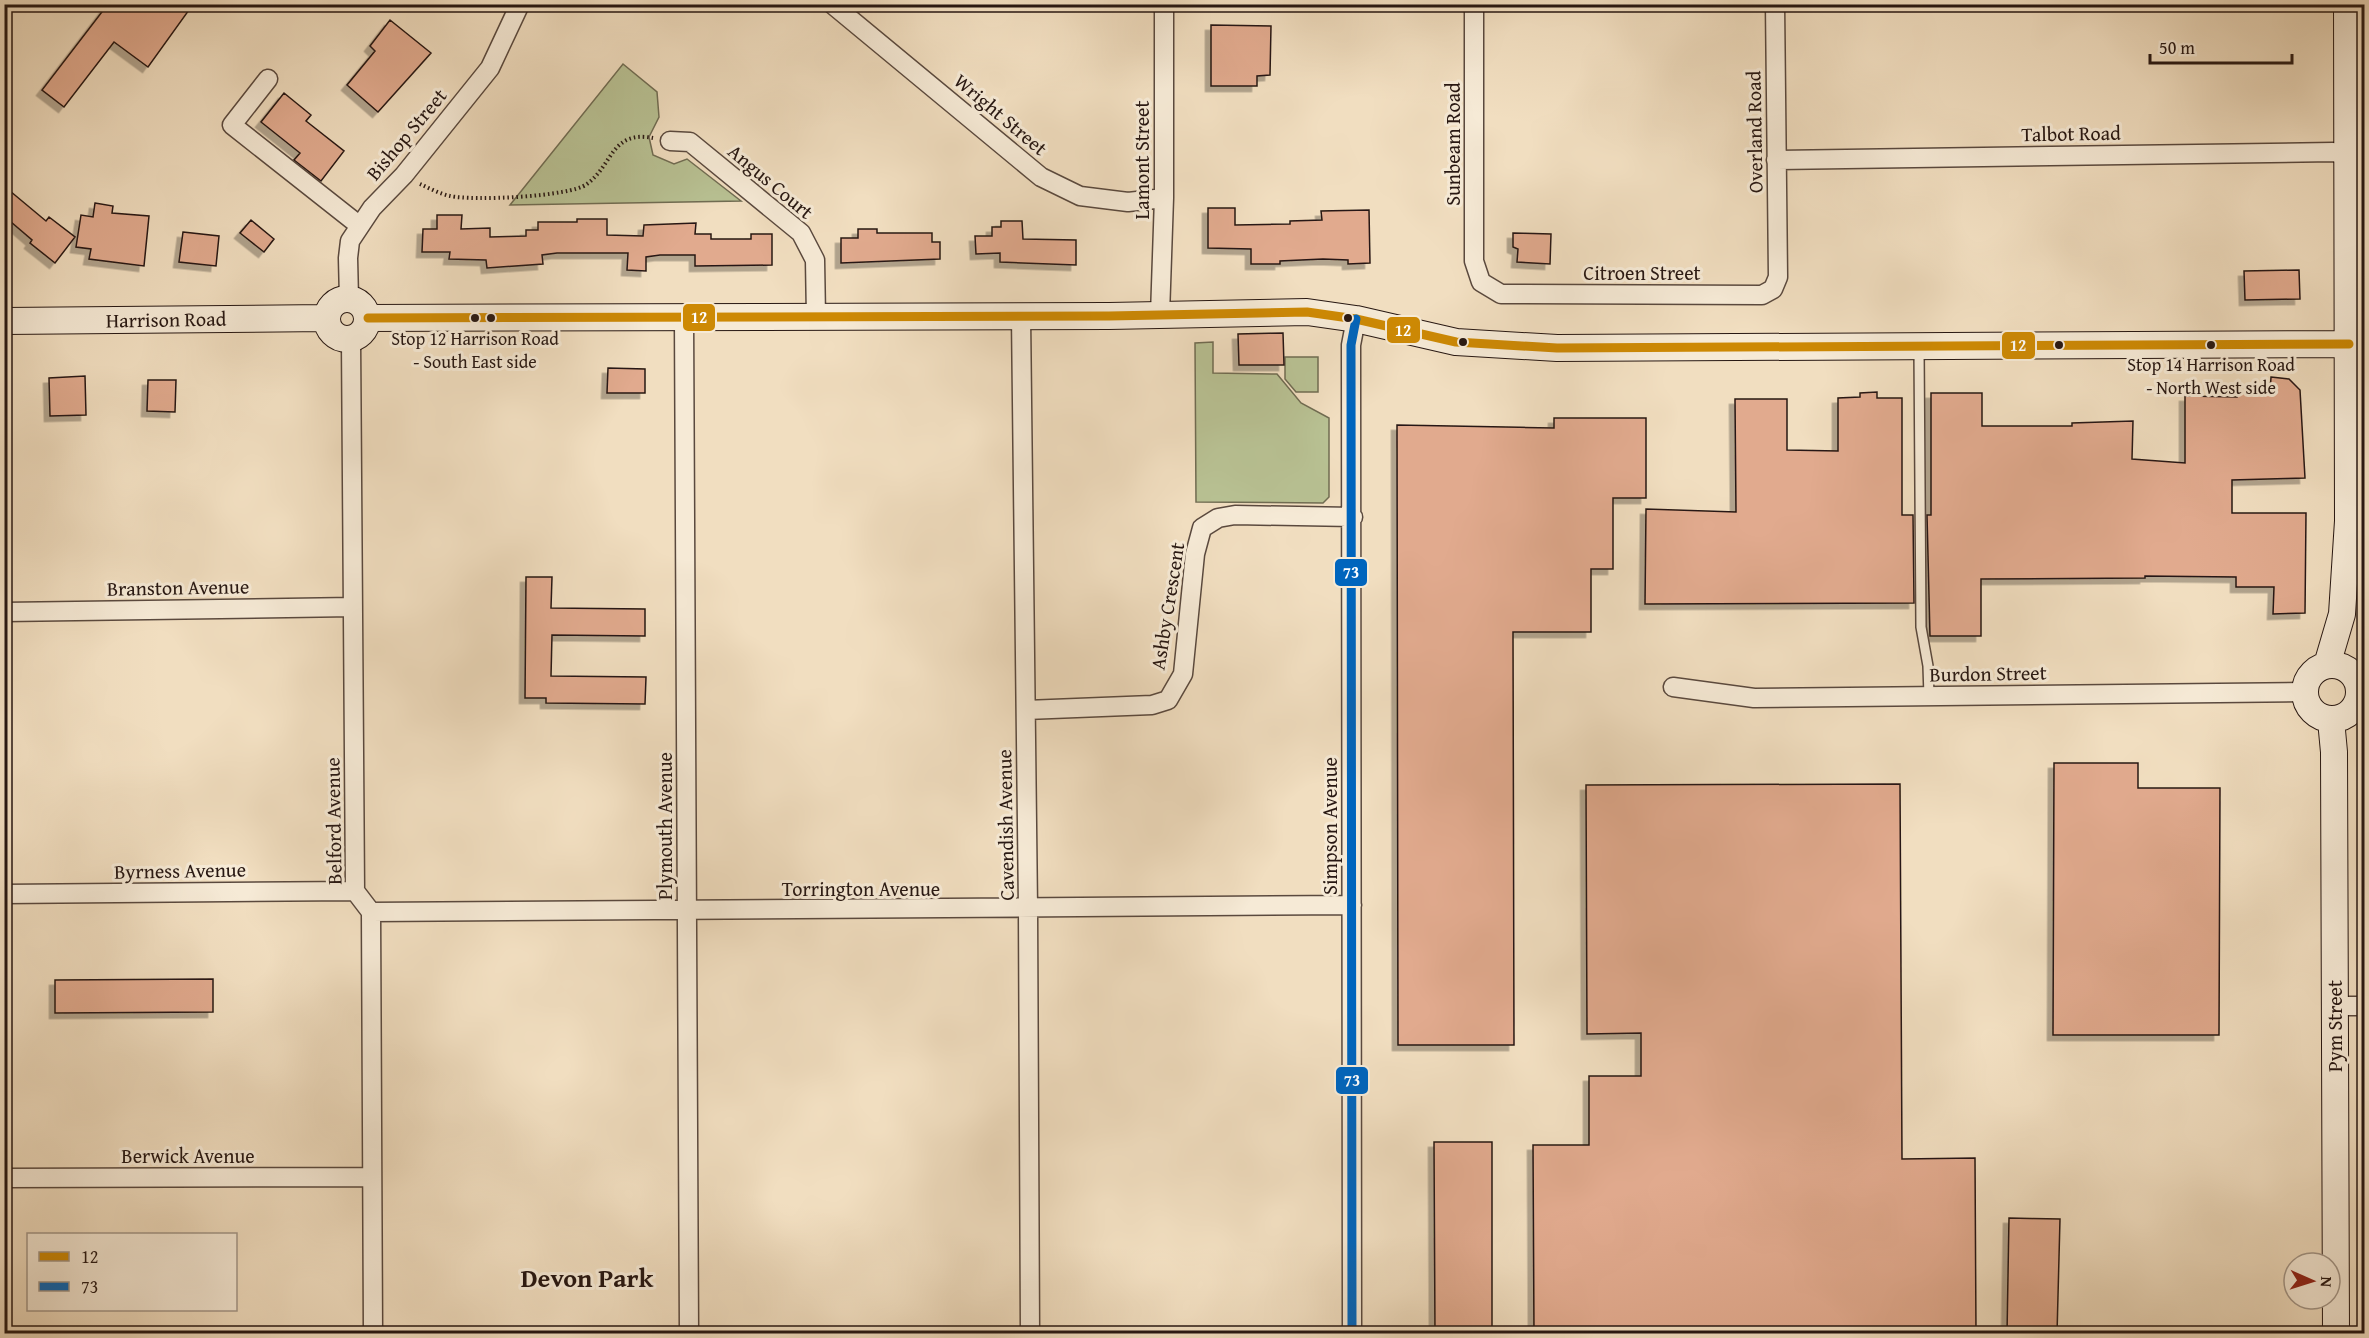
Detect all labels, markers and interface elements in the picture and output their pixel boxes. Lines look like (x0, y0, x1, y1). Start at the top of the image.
scale bar (2150, 27, 2292, 65)
text: 50 m (2159, 34, 2195, 61)
street label: Wright Street (948, 66, 1054, 162)
street label: Overland Road (1738, 70, 1770, 193)
street label: Bishop Street (359, 82, 453, 186)
street label: Sunbeam Road (1438, 82, 1467, 206)
street label: Lamont Street (1127, 100, 1156, 220)
street label: Talbot Road (2021, 118, 2121, 148)
street label: Angus Court (722, 137, 820, 225)
street label: Citroen Street (1583, 258, 1701, 287)
street label: Harrison Road (106, 303, 227, 335)
line badge: 12 (682, 303, 716, 332)
text: 12 (691, 305, 707, 329)
marker: Stop 12 Harrison Road - South East side (469, 312, 481, 324)
unlabelled marker (485, 312, 497, 324)
unlabelled marker (1342, 312, 1354, 324)
line badge: 12 (1386, 316, 1421, 344)
text: 12 (1395, 318, 1411, 342)
place label: Stop 12 Harrison Road - South East side (391, 325, 559, 375)
line badge: 12 (2001, 331, 2036, 360)
text: 12 (2010, 333, 2026, 357)
unlabelled marker (1457, 336, 1469, 348)
unlabelled marker (2053, 339, 2065, 351)
marker: Stop 14 Harrison Road - North West side (2205, 339, 2217, 351)
place label: Stop 14 Harrison Road - North West side (2127, 351, 2295, 401)
street label: Ashby Crescent (1143, 540, 1191, 672)
line badge: 73 (1334, 558, 1368, 587)
text: 73 (1343, 560, 1359, 584)
street label: Branston Avenue (107, 571, 249, 603)
street label: Burdon Street (1929, 657, 2047, 689)
street label: Cavendish Avenue (989, 749, 1021, 901)
street label: Plymouth Avenue (650, 752, 679, 900)
street label: Belford Avenue (317, 757, 349, 885)
street label: Simpson Avenue (1315, 757, 1344, 895)
street label: Byrness Avenue (114, 854, 246, 886)
street label: Torrington Avenue (782, 874, 940, 903)
street label: Pym Street (2320, 980, 2349, 1072)
line badge: 73 (1335, 1066, 1369, 1095)
text: 73 (1344, 1068, 1360, 1092)
street label: Berwick Avenue (121, 1141, 255, 1170)
legend (27, 1233, 237, 1311)
text: 12 (81, 1243, 98, 1270)
north arrow (2282, 1251, 2342, 1311)
district label: Devon Park (521, 1258, 654, 1297)
text: 73 (81, 1273, 98, 1300)
text: N (2315, 1276, 2339, 1288)

